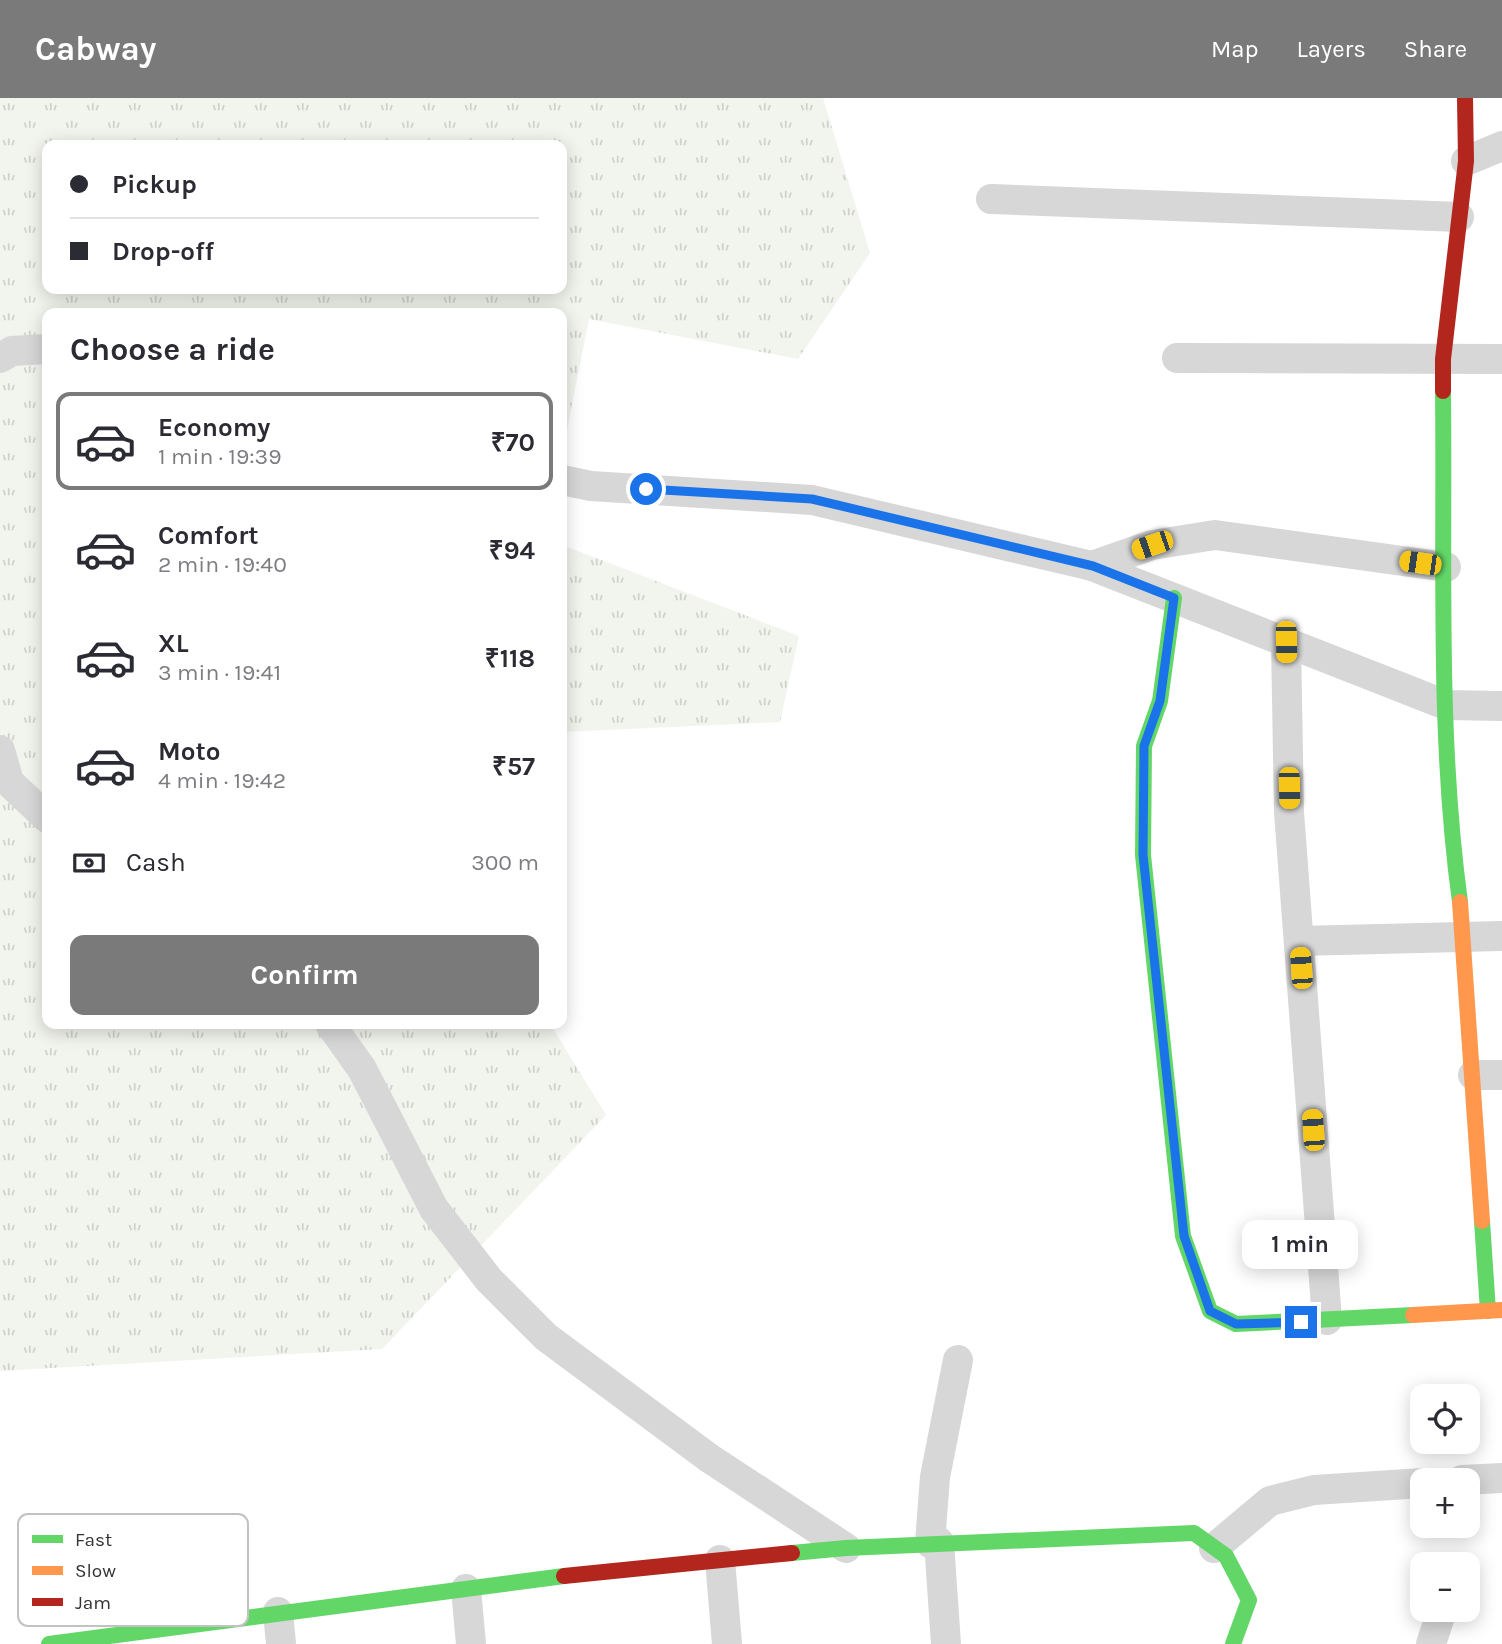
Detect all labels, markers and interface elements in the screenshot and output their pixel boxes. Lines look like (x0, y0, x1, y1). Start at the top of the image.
text: Cabway (35, 30, 156, 68)
text: Map (1211, 35, 1259, 63)
text: Layers (1297, 35, 1366, 63)
text: Share (1404, 35, 1467, 63)
text: Pickup (112, 169, 197, 200)
text: Drop-off (112, 236, 214, 267)
text: Choose a ride (70, 331, 275, 368)
icon: car (74, 410, 137, 473)
text: Economy (158, 412, 270, 443)
text: ₹70 (491, 427, 535, 458)
text: 1 min · 19:39 (158, 443, 282, 470)
route start (630, 473, 662, 505)
icon: car (74, 518, 137, 581)
text: Comfort (158, 520, 259, 551)
car (1129, 528, 1176, 562)
text: ₹94 (489, 535, 535, 566)
car (1398, 550, 1443, 576)
text: 2 min · 19:40 (158, 551, 287, 578)
car (1276, 621, 1297, 663)
icon: car (74, 626, 137, 689)
text: XL (158, 628, 189, 659)
text: ₹118 (485, 643, 535, 674)
text: 3 min · 19:41 (158, 659, 281, 686)
icon: car (74, 734, 137, 797)
text: Moto (158, 736, 220, 767)
text: ₹57 (492, 751, 535, 782)
text: 4 min · 19:42 (158, 767, 286, 794)
car (1279, 767, 1300, 809)
icon: cash (70, 844, 108, 882)
text: Cash (126, 847, 186, 878)
text: 300 m (471, 849, 539, 876)
button: Confirm (70, 935, 539, 1015)
car (1290, 946, 1313, 990)
car (1302, 1108, 1325, 1152)
callout: 1 min (1243, 1220, 1359, 1270)
text: 1 min (1271, 1231, 1329, 1258)
route end (1285, 1306, 1317, 1338)
map controls (1410, 1384, 1480, 1622)
button: locate (1410, 1384, 1480, 1454)
button: + (1410, 1468, 1480, 1538)
legend (18, 1514, 248, 1626)
text: Fast (75, 1529, 112, 1551)
button: − (1410, 1552, 1480, 1622)
text: Slow (75, 1560, 116, 1582)
text: Jam (75, 1592, 111, 1614)

